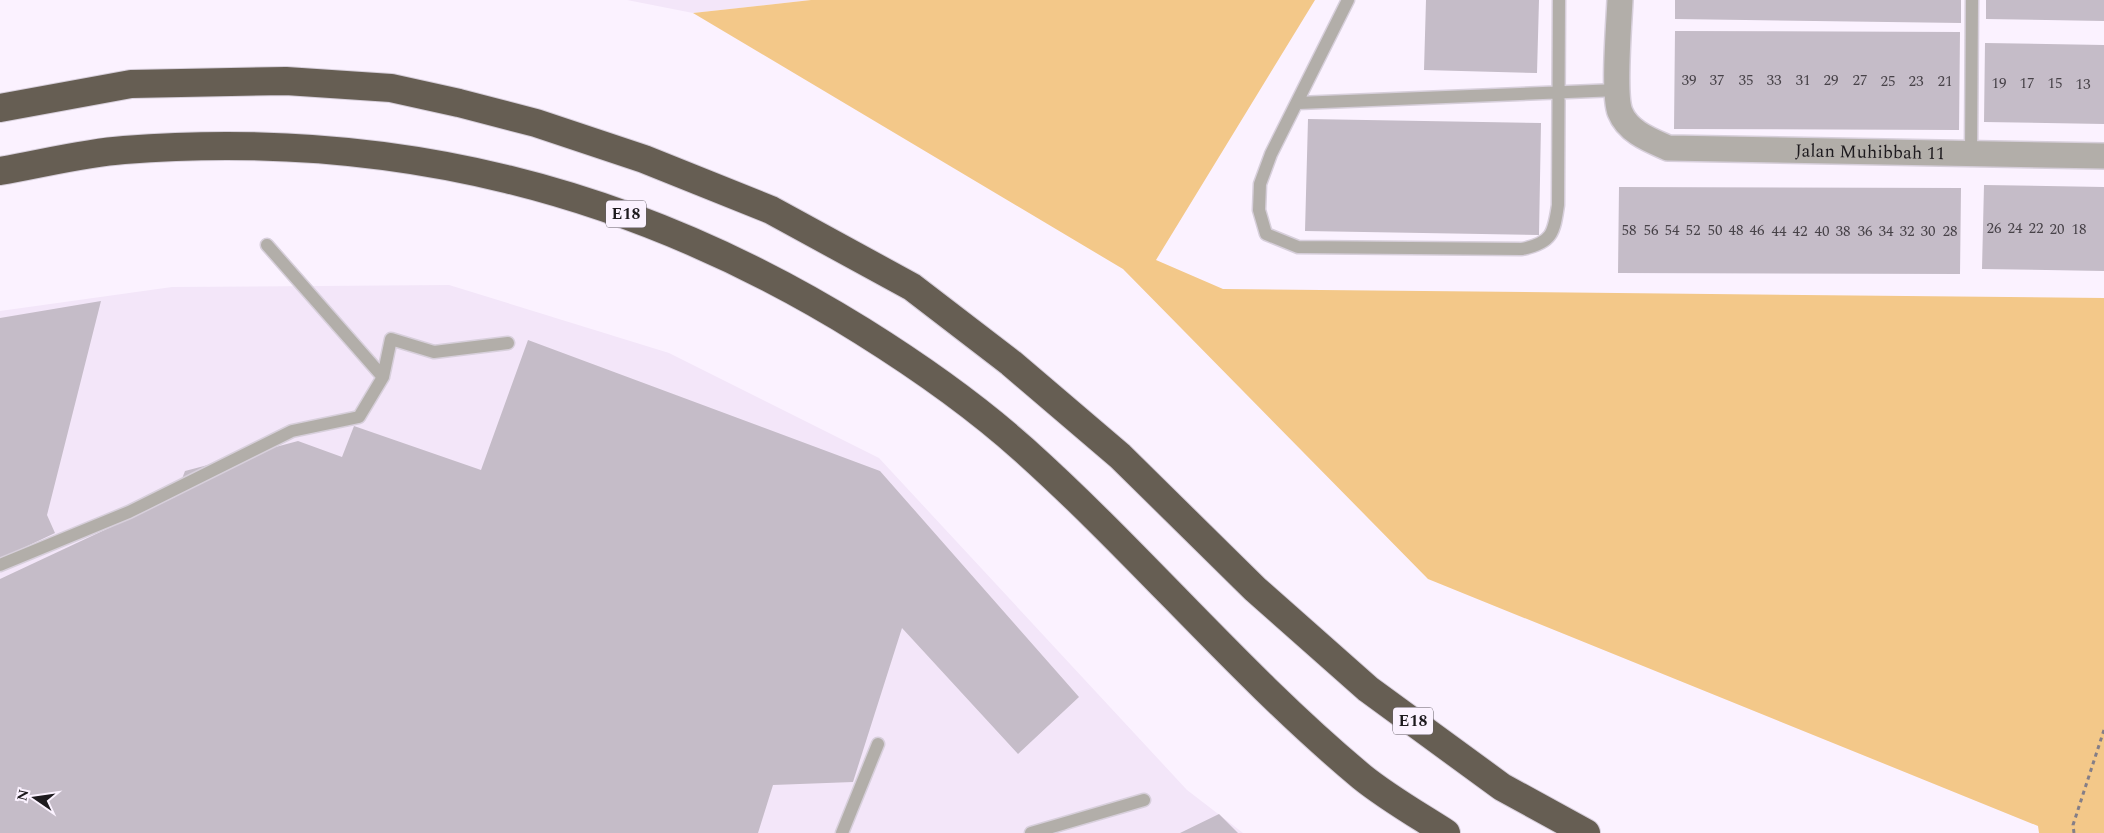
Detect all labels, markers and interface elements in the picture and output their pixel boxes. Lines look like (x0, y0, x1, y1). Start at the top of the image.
house number: 39 (1681, 69, 1697, 92)
house number: 37 (1709, 69, 1725, 92)
house number: 35 (1738, 69, 1754, 92)
house number: 33 (1766, 69, 1782, 92)
house number: 31 (1795, 69, 1811, 92)
house number: 29 (1823, 69, 1839, 92)
house number: 27 (1852, 69, 1868, 92)
house number: 25 (1880, 70, 1896, 93)
house number: 23 (1908, 70, 1924, 93)
house number: 21 (1937, 70, 1953, 93)
house number: 19 (1991, 72, 2007, 95)
house number: 17 (2019, 72, 2035, 95)
house number: 15 (2047, 72, 2063, 95)
house number: 13 (2075, 73, 2091, 96)
street label: Jalan Muhibbah 11 (1795, 137, 1945, 167)
road number: E18 (606, 200, 646, 228)
house number: 26 (1986, 217, 2002, 240)
house number: 24 (2007, 217, 2023, 240)
house number: 22 (2028, 217, 2044, 240)
house number: 20 (2049, 218, 2065, 241)
house number: 18 (2071, 218, 2087, 241)
house number: 58 (1621, 219, 1637, 242)
house number: 56 (1643, 219, 1659, 242)
house number: 54 (1664, 219, 1680, 242)
house number: 52 (1685, 219, 1701, 242)
house number: 50 (1707, 219, 1723, 242)
house number: 48 (1728, 219, 1744, 242)
house number: 46 (1749, 219, 1765, 242)
house number: 44 (1771, 220, 1787, 243)
house number: 42 (1792, 220, 1808, 243)
house number: 40 (1814, 220, 1830, 243)
house number: 38 (1835, 220, 1851, 243)
house number: 36 (1857, 220, 1873, 243)
house number: 34 (1878, 220, 1894, 243)
house number: 32 (1899, 220, 1915, 243)
house number: 30 (1920, 220, 1936, 243)
house number: 28 (1942, 220, 1958, 243)
road number: E18 (1393, 708, 1433, 734)
north arrow (10, 773, 60, 823)
text: N (11, 787, 34, 803)

